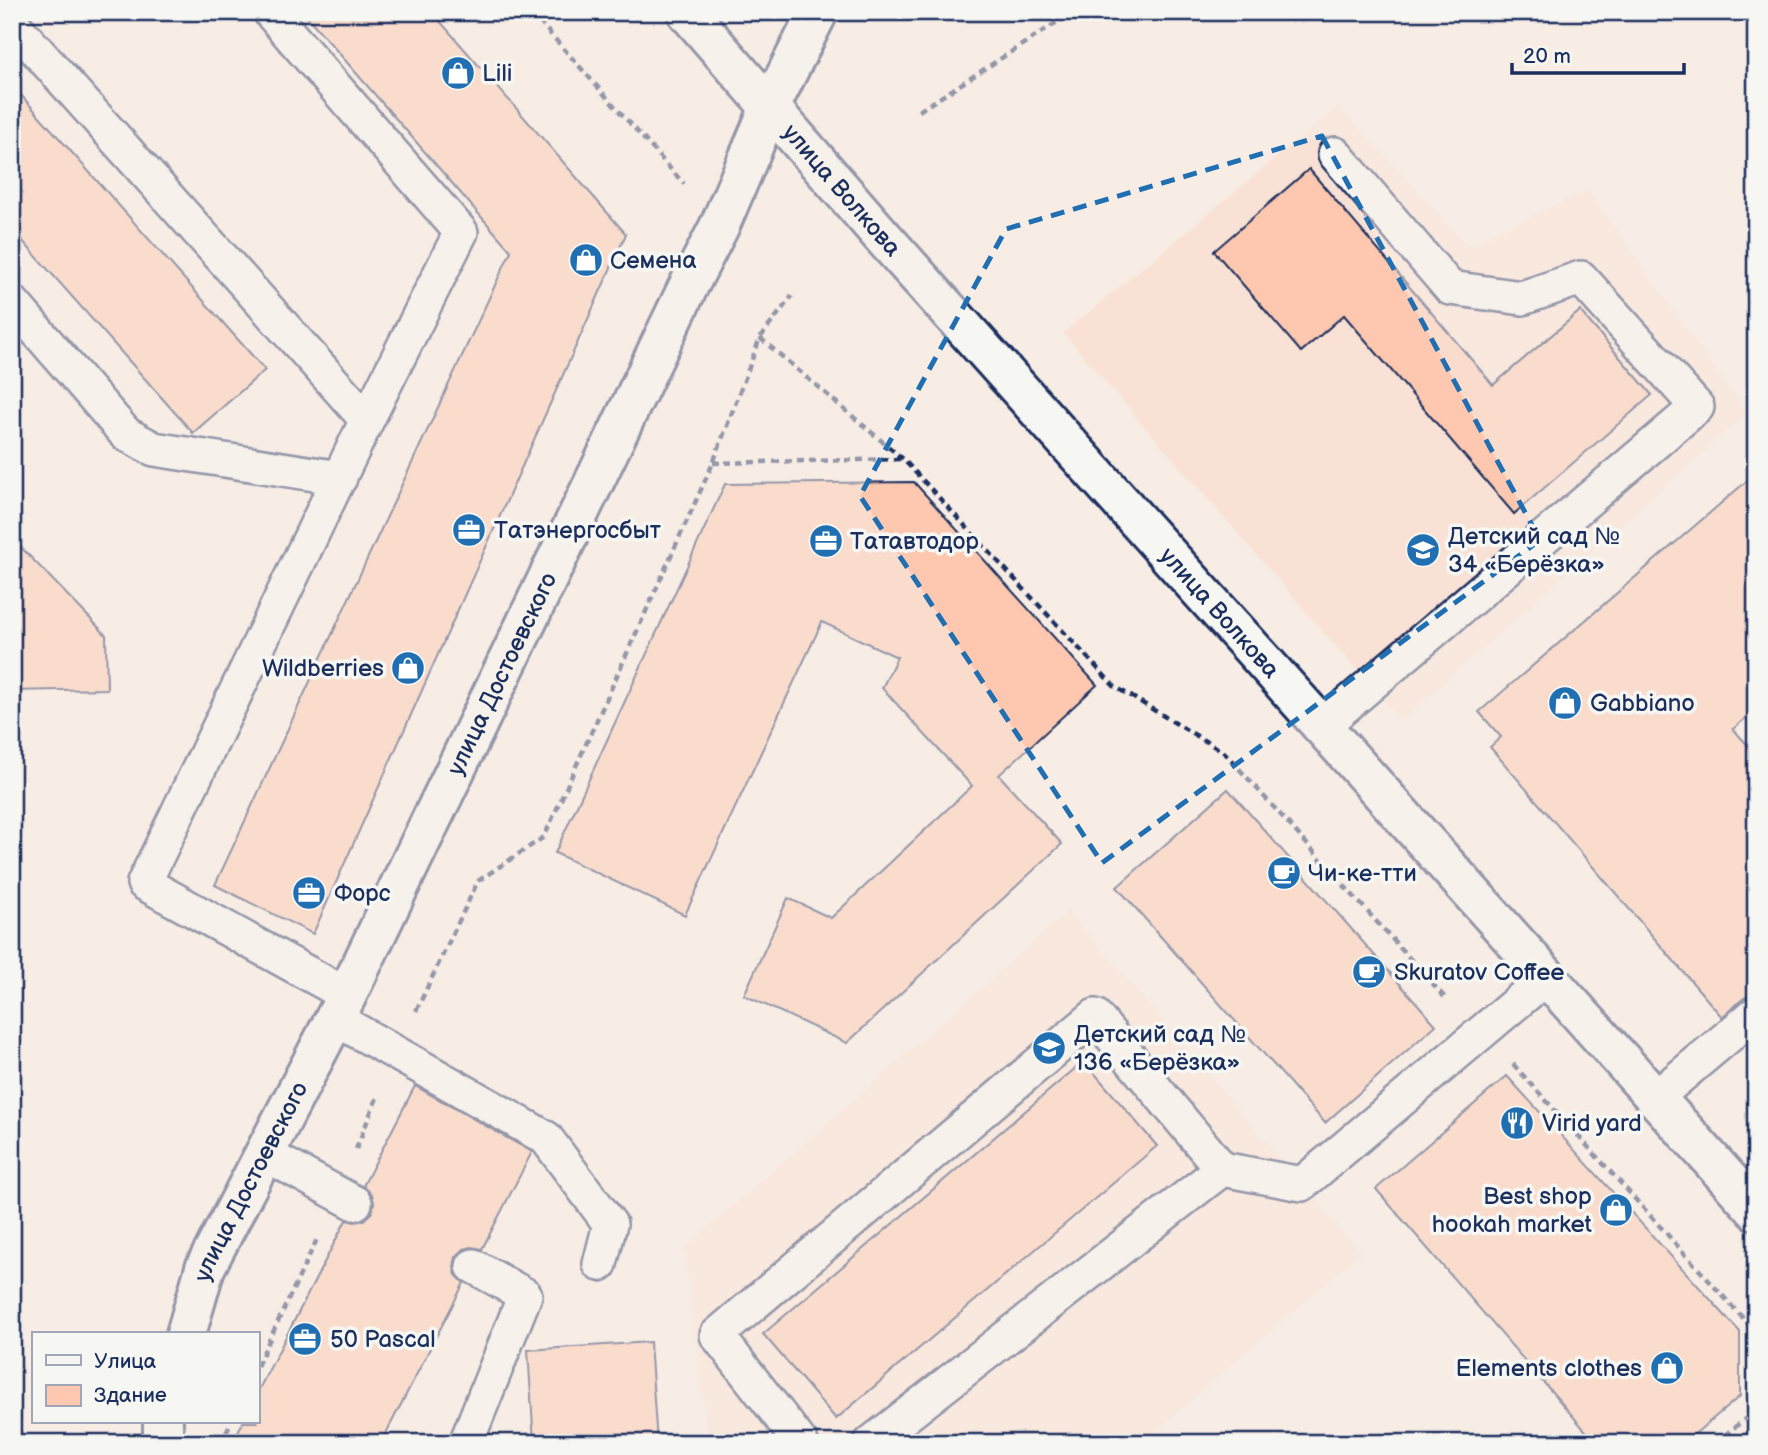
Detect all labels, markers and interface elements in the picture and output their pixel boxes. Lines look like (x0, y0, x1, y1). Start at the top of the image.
scale bar (1512, 32, 1684, 76)
text: 20 m (1523, 44, 1571, 69)
shop icon: Lili (439, 54, 477, 92)
place label: Lili (482, 59, 512, 88)
street label: улица Волкова (776, 118, 907, 262)
shop icon: Семена (567, 241, 605, 279)
place label: Семена (610, 246, 697, 275)
office icon: Татэнергосбыт (450, 511, 488, 549)
place label: Татэнергосбыт (494, 516, 661, 545)
office icon: Татавтодор (807, 522, 845, 560)
place label: Детский сад № 34 «Берёзка» (1448, 522, 1620, 579)
place label: Татавтодор (850, 527, 979, 556)
school or university icon: Детский сад № 34 «Берёзка» (1404, 531, 1442, 569)
street label: улица Волкова (1153, 542, 1286, 684)
street label: улица Достоевского (441, 568, 563, 780)
shop icon: Wildberries (389, 649, 427, 687)
place label: Wildberries (262, 654, 384, 683)
shop icon: Gabbiano (1546, 684, 1584, 722)
place label: Gabbiano (1590, 689, 1695, 718)
cafe icon: Чи-ке-тти (1265, 854, 1303, 892)
place label: Чи-ке-тти (1308, 859, 1417, 888)
office icon: Форс (290, 874, 328, 912)
place label: Форс (334, 879, 391, 908)
cafe icon: Skuratov Coffee (1350, 953, 1388, 991)
place label: Skuratov Coffee (1394, 958, 1565, 987)
place label: Детский сад № 136 «Берёзка» (1074, 1020, 1246, 1077)
school or university icon: Детский сад № 136 «Берёзка» (1030, 1029, 1068, 1067)
street label: улица Достоевского (188, 1077, 314, 1285)
restaurant icon: Virid yard (1498, 1104, 1536, 1142)
place label: Virid yard (1542, 1109, 1642, 1138)
place label: Best shop hookah market (1432, 1182, 1593, 1239)
shop icon: Best shop hookah market (1597, 1191, 1635, 1229)
office icon: 50 Pascal (286, 1320, 324, 1358)
place label: 50 Pascal (330, 1325, 436, 1354)
legend (32, 1332, 259, 1424)
text: Улица (94, 1349, 157, 1374)
shop icon: Elements clothes (1648, 1349, 1686, 1387)
place label: Elements clothes (1456, 1354, 1642, 1383)
text: Здание (94, 1383, 167, 1408)

